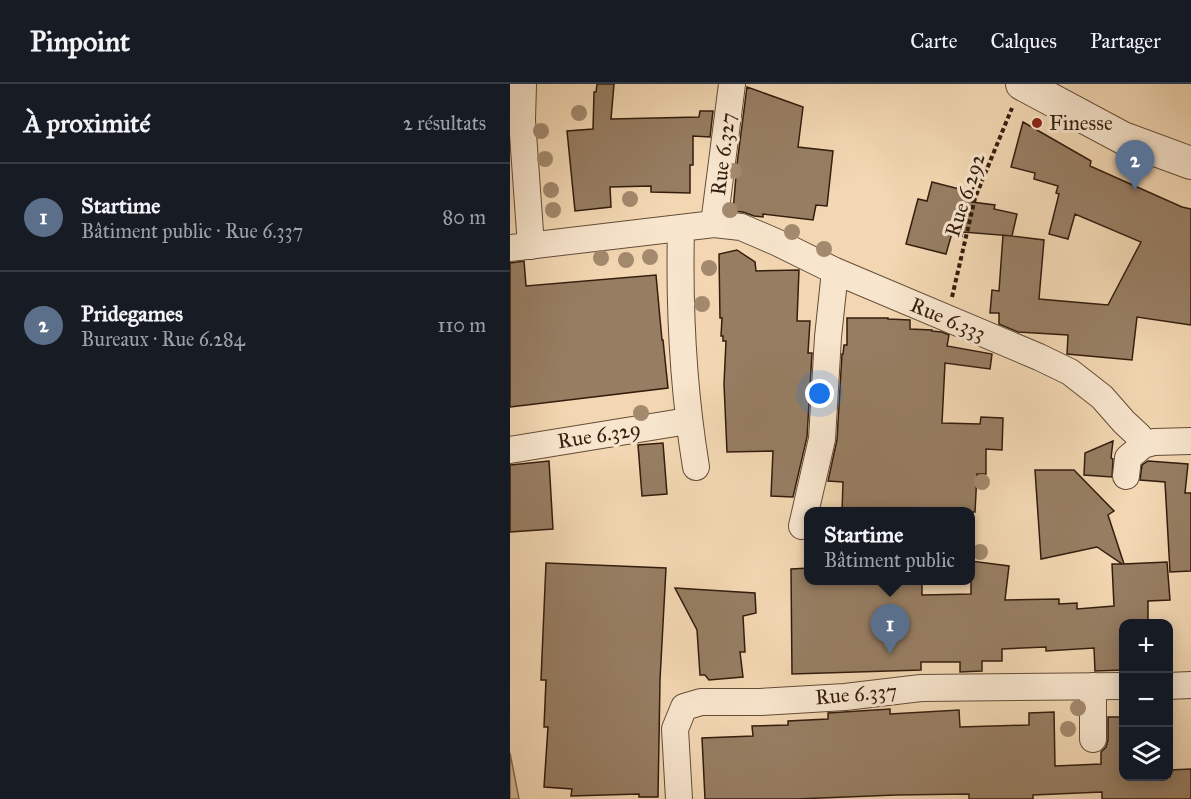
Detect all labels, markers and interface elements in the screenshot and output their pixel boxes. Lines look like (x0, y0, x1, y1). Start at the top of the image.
text: Pinpoint (30, 24, 130, 59)
text: Carte (910, 28, 957, 54)
text: Calques (990, 28, 1057, 54)
text: Partager (1090, 28, 1161, 54)
text: À proximité (24, 107, 150, 139)
place label: Finesse (1049, 110, 1113, 136)
text: 2 résultats (403, 111, 486, 135)
street label: Rue 6.327 (705, 111, 741, 197)
marker: Finesse (1030, 116, 1044, 130)
pin: 2 (1116, 141, 1154, 190)
street label: Rue 6.292 (939, 149, 991, 240)
text: Startime (81, 192, 160, 219)
text: 1 (40, 205, 47, 229)
text: 80 m (443, 205, 486, 229)
text: Bâtiment public · Rue 6.337 (81, 219, 303, 243)
street label: Rue 6.333 (906, 292, 990, 346)
text: Pridegames (81, 300, 183, 327)
text: 2 (39, 313, 48, 337)
text: 110 m (438, 313, 486, 337)
text: Bureaux · Rue 6.284 (81, 327, 245, 351)
your location (805, 379, 834, 408)
street label: Rue 6.329 (555, 416, 643, 454)
popup (804, 507, 975, 585)
text: Startime (824, 521, 903, 548)
text: Bâtiment public (824, 548, 955, 572)
pin: 1 (870, 604, 910, 654)
map controls (1119, 619, 1173, 781)
button: + (1119, 619, 1173, 673)
button: − (1119, 673, 1173, 727)
street label: Rue 6.337 (814, 677, 898, 711)
button: layers (1119, 727, 1173, 781)

